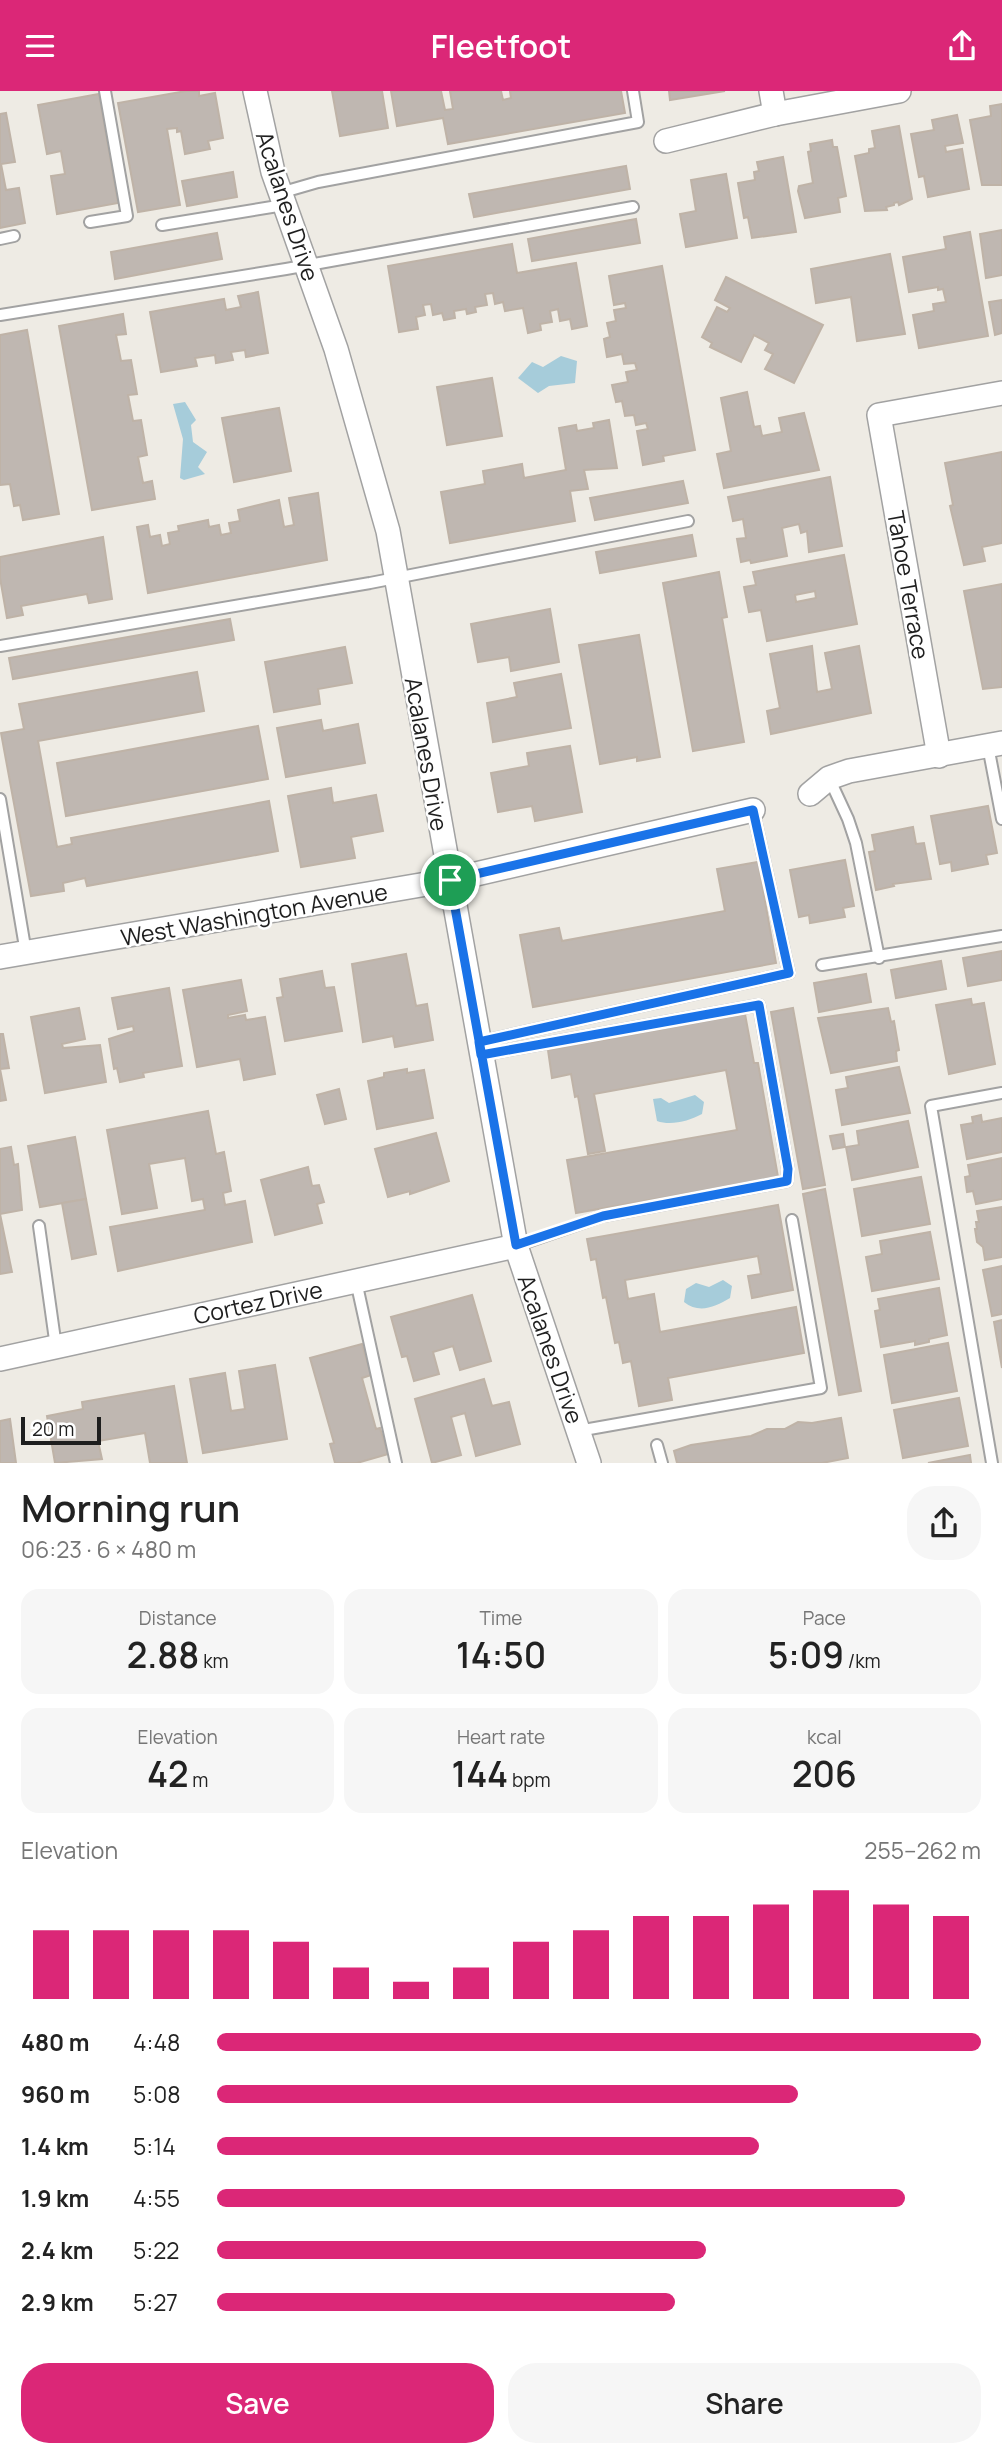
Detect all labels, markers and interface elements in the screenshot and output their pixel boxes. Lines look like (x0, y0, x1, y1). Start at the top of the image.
text: Fleetfoot (431, 24, 571, 68)
icon: menu (21, 27, 59, 65)
icon: share (943, 27, 981, 65)
street label: Acalanes Drive (249, 127, 327, 285)
street label: Tahoe Terrace (880, 508, 938, 662)
street label: Acalanes Drive (398, 675, 456, 833)
pin (420, 850, 480, 910)
icon: arrive (431, 861, 469, 899)
street label: West Washington Avenue (118, 875, 390, 953)
street label: Acalanes Drive (511, 1270, 591, 1428)
street label: Cortez Drive (191, 1273, 325, 1331)
scale bar (21, 1414, 102, 1446)
text: 20 m (32, 1416, 74, 1442)
text: Morning run (21, 1481, 240, 1533)
button: share (907, 1486, 981, 1560)
text: 06:23 · 6 × 480 m (21, 1533, 196, 1565)
text: Distance (139, 1605, 217, 1631)
text: Time (480, 1605, 522, 1631)
text: Pace (803, 1605, 846, 1631)
text: 2.88 (127, 1631, 199, 1679)
text: 14:50 (456, 1631, 546, 1679)
text: 5:09 (768, 1631, 844, 1679)
text: km (199, 1648, 229, 1674)
text: /km (844, 1648, 881, 1674)
text: Elevation (138, 1724, 218, 1750)
text: Heart rate (457, 1724, 545, 1750)
text: kcal (807, 1724, 842, 1750)
text: 42 (147, 1750, 189, 1798)
text: 144 (451, 1750, 508, 1798)
text: 206 (792, 1750, 857, 1798)
text: m (189, 1767, 208, 1793)
text: bpm (508, 1767, 551, 1793)
text: Elevation (21, 1834, 118, 1866)
text: 255–262 m (864, 1834, 981, 1866)
text: 480 m (21, 2026, 90, 2058)
text: 4:48 (133, 2026, 180, 2058)
text: 960 m (21, 2078, 90, 2110)
text: 5:08 (133, 2078, 181, 2110)
text: 1.4 km (21, 2130, 89, 2162)
text: 5:14 (133, 2130, 176, 2162)
text: 1.9 km (21, 2182, 89, 2214)
text: 4:55 (133, 2182, 180, 2214)
text: 2.4 km (21, 2234, 93, 2266)
text: 5:22 (133, 2234, 179, 2266)
text: 2.9 km (21, 2286, 94, 2318)
text: 5:27 (133, 2286, 178, 2318)
button: Save (21, 2363, 494, 2443)
button: Share (508, 2363, 981, 2443)

